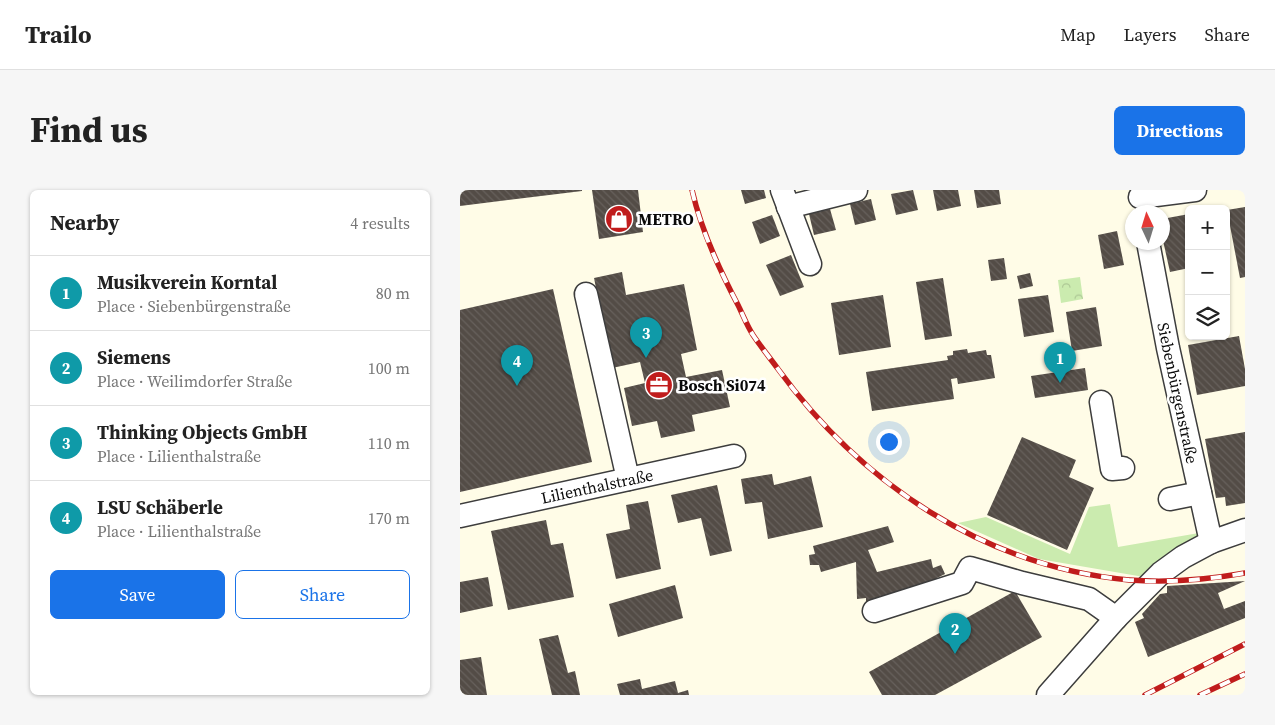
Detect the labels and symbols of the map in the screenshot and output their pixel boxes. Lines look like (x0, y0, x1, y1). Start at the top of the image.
shop icon: METRO (604, 204, 634, 234)
north arrow (1125, 205, 1170, 250)
place label: METRO (638, 208, 694, 230)
pin: 3 (630, 317, 662, 358)
street label: Siebenbürgenstraße (1152, 321, 1204, 465)
pin: 1 (1044, 342, 1076, 383)
pin: 4 (501, 345, 533, 386)
office icon: Bosch Si074 (644, 370, 674, 400)
place label: Bosch Si074 (678, 374, 766, 396)
your location (876, 429, 902, 455)
street label: Lilienthalstraße (539, 463, 655, 509)
pin: 2 (939, 613, 971, 654)

